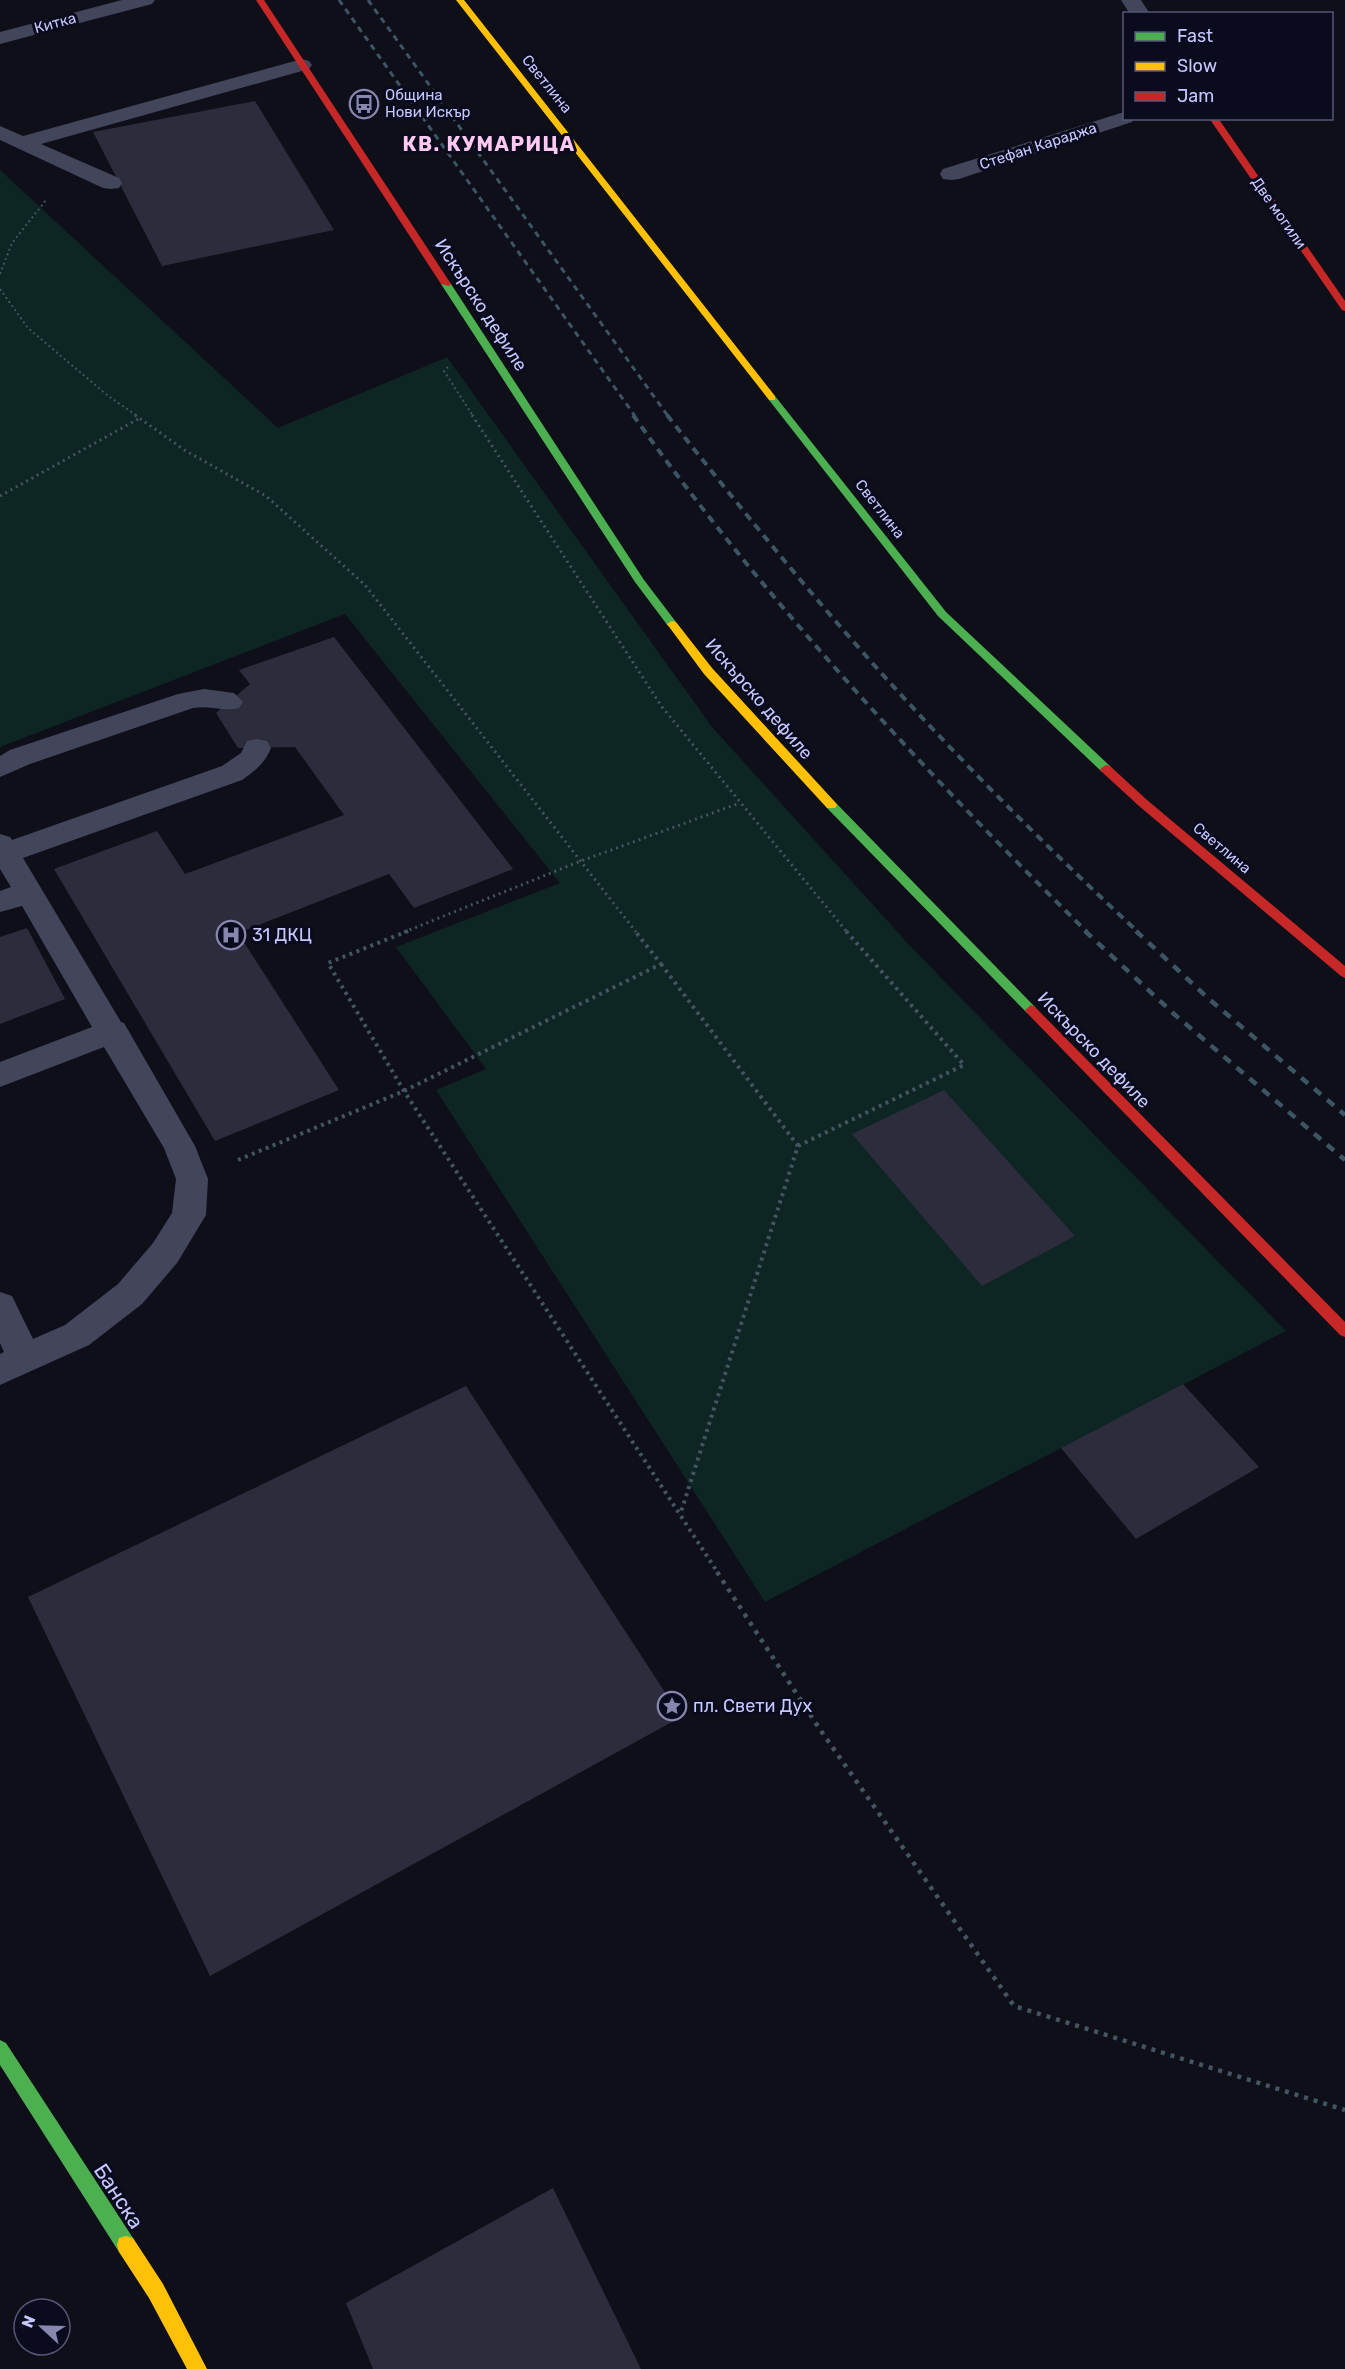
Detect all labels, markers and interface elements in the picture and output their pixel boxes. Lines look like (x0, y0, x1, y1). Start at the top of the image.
street label: Китка (32, 9, 78, 37)
legend (1123, 12, 1333, 120)
text: Fast (1177, 25, 1213, 47)
street label: Светлина (518, 51, 576, 117)
text: Slow (1177, 55, 1217, 77)
text: Jam (1177, 85, 1214, 107)
place label: Община Нови Искър (385, 86, 471, 121)
bus stop icon: Община Нови Искър (348, 88, 380, 120)
street label: Стефан Караджа (977, 119, 1099, 173)
district label: КВ. КУМАРИЦА (403, 132, 575, 156)
street label: Две могили (1248, 174, 1310, 252)
street label: Искърско дефиле (430, 235, 532, 375)
street label: Светлина (851, 476, 909, 542)
street label: Искърско дефиле (700, 634, 818, 764)
street label: Светлина (1189, 819, 1255, 877)
hospital icon: 31 ДКЦ (215, 919, 247, 951)
place label: 31 ДКЦ (252, 924, 312, 946)
street label: Искърско дефиле (1033, 987, 1155, 1113)
place icon: пл. Свети Дух (656, 1690, 688, 1722)
place label: пл. Свети Дух (693, 1695, 812, 1717)
street label: Банска (89, 2159, 149, 2233)
north arrow (12, 2297, 72, 2357)
text: N (18, 2313, 40, 2330)

